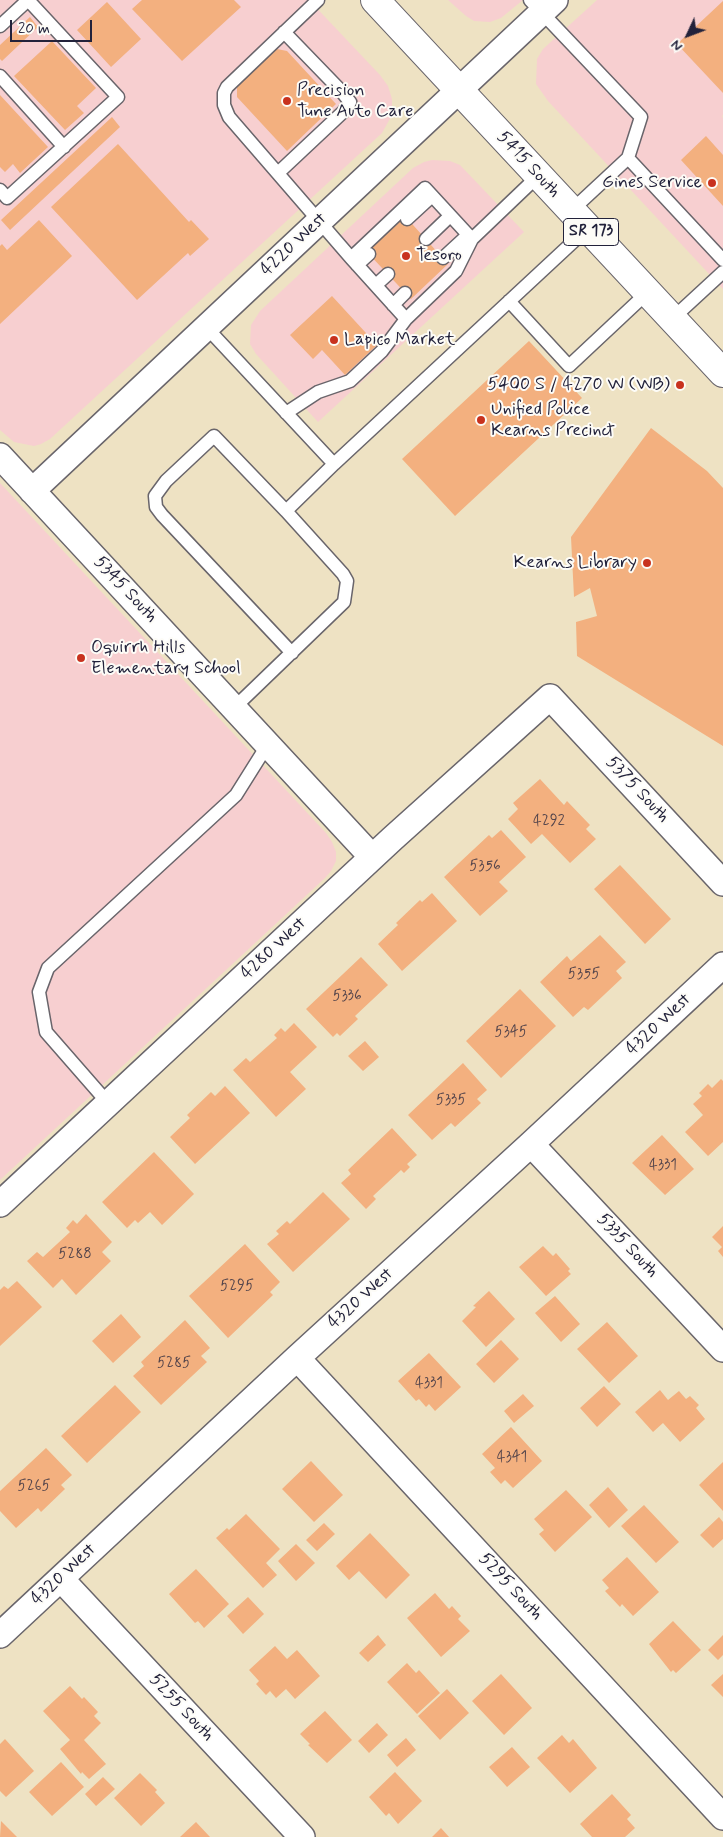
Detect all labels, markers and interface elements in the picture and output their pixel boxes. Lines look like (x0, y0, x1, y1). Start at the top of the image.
scale bar (12, 10, 95, 42)
north arrow (663, 10, 713, 60)
text: 20 m (18, 19, 50, 39)
text: N (667, 36, 687, 55)
place label: Precision Tune Auto Care (297, 80, 413, 122)
marker: Precision Tune Auto Care (281, 95, 293, 107)
street label: 5415 South (492, 127, 564, 203)
place label: Gines Service (602, 172, 702, 194)
marker: Gines Service (706, 177, 718, 189)
street label: 4220 West (256, 209, 332, 281)
road number: SR 173 (564, 218, 618, 246)
place label: Tesoro (416, 245, 462, 267)
marker: Tesoro (400, 250, 412, 262)
place label: Lapico Market (344, 329, 455, 351)
marker: Lapico Market (328, 334, 340, 346)
place label: 5400 S / 4270 W (WB) (487, 374, 670, 396)
marker: 5400 S / 4270 W (WB) (674, 379, 686, 391)
place label: Unified Police Kearns Precinct (491, 399, 615, 442)
marker: Unified Police Kearns Precinct (475, 414, 487, 426)
street label: 5345 South (89, 552, 161, 628)
place label: Kearns Library (514, 552, 637, 574)
marker: Kearns Library (641, 557, 653, 569)
place label: Oquirrh Hills Elementary School (91, 637, 241, 680)
marker: Oquirrh Hills Elementary School (75, 652, 87, 664)
street label: 5375 South (601, 752, 673, 828)
house number: 4292 (533, 813, 565, 831)
house number: 5356 (469, 858, 501, 876)
street label: 4280 West (237, 913, 311, 985)
house number: 5355 (568, 966, 600, 984)
house number: 5336 (332, 988, 362, 1006)
street label: 4320 West (622, 990, 696, 1060)
house number: 5345 (494, 1024, 528, 1042)
house number: 5335 (436, 1092, 466, 1110)
house number: 4331 (649, 1157, 677, 1175)
street label: 5335 South (592, 1209, 662, 1283)
house number: 5288 (58, 1246, 92, 1264)
street label: 4320 West (324, 1264, 398, 1334)
house number: 5295 (220, 1278, 254, 1296)
house number: 5285 (157, 1355, 191, 1373)
house number: 4331 (415, 1375, 443, 1393)
house number: 4341 (497, 1449, 527, 1467)
house number: 5265 (18, 1478, 50, 1496)
street label: 4320 West (27, 1540, 101, 1610)
street label: 5295 South (473, 1549, 547, 1625)
street label: 5255 South (144, 1670, 218, 1746)

